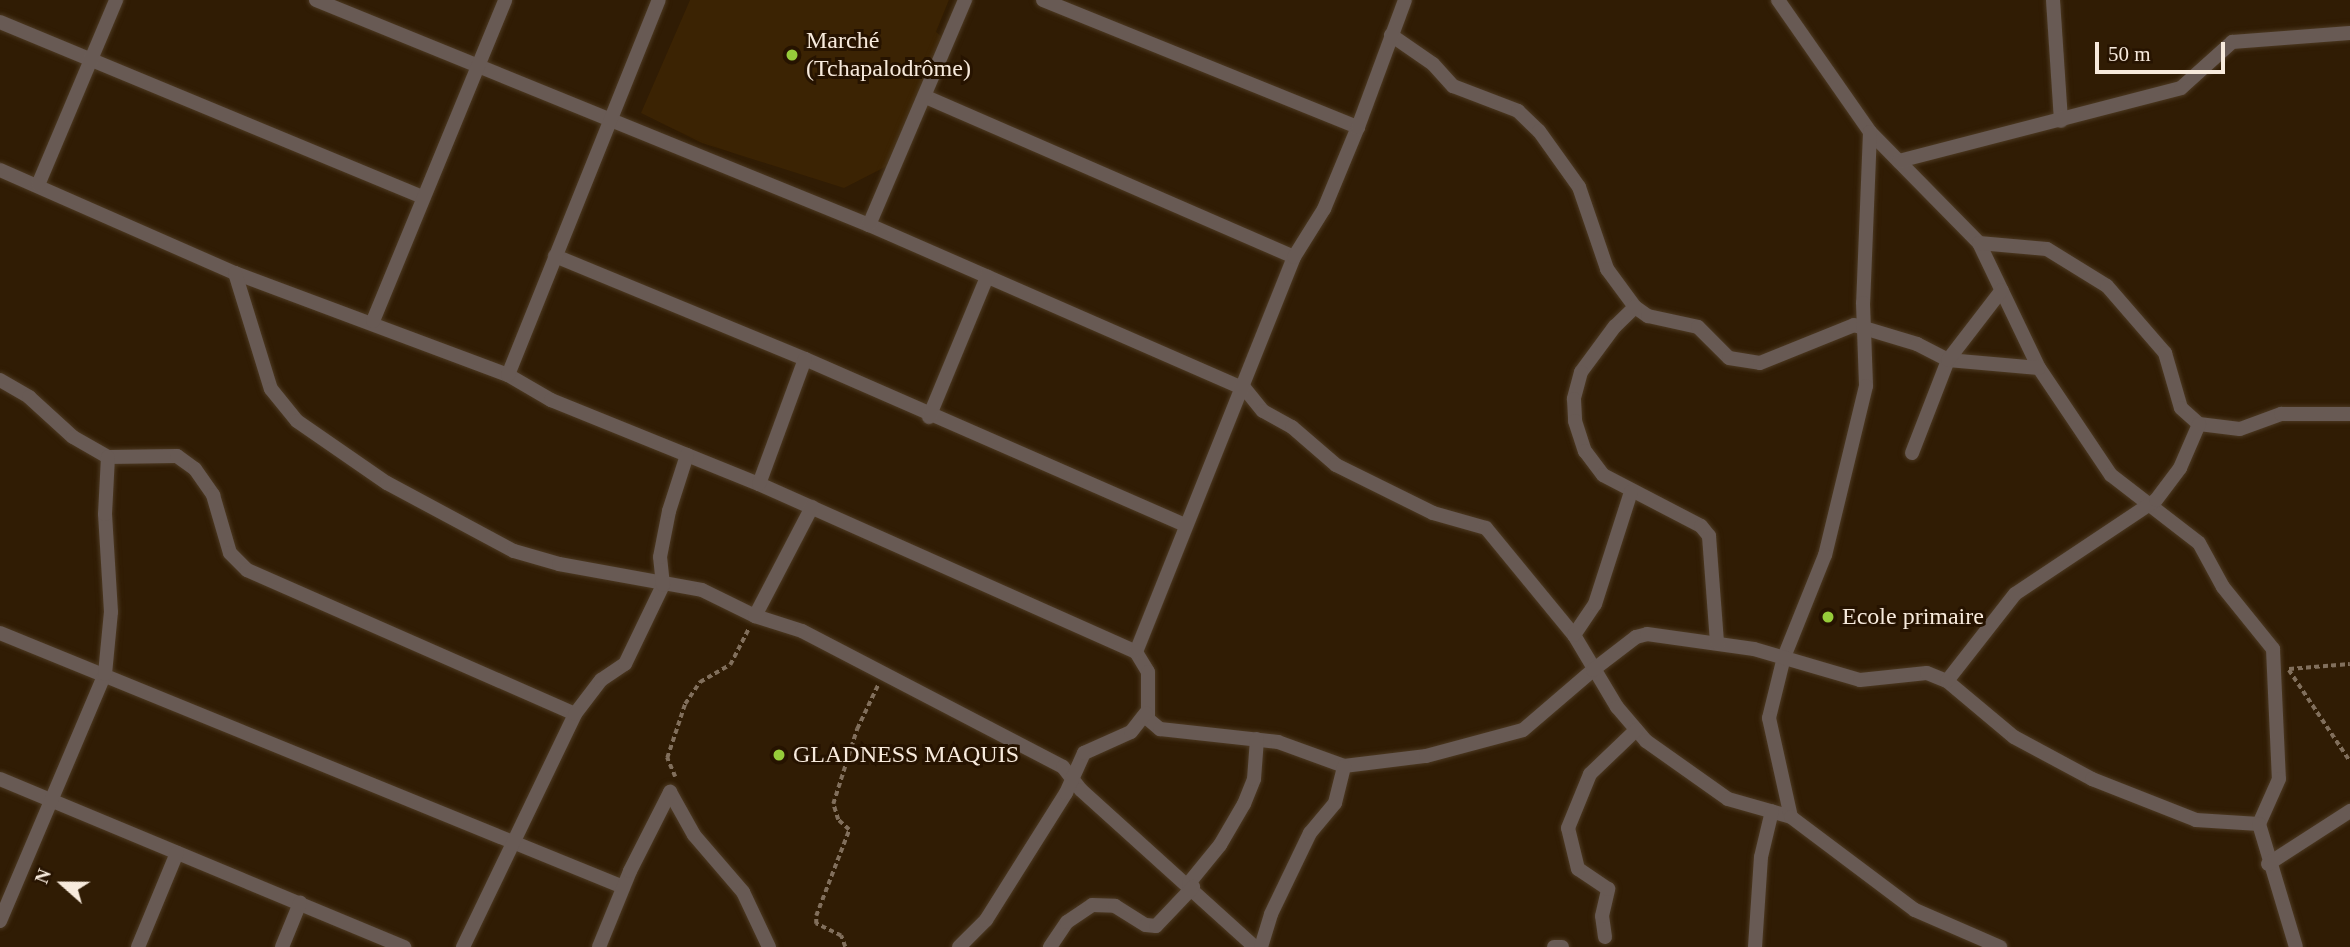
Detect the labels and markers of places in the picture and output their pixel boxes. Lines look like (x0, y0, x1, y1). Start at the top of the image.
place label: Marché (Tchapalodrôme) (806, 27, 971, 83)
marker: Marché (Tchapalodrôme) (784, 47, 800, 63)
place label: Ecole primaire (1842, 603, 1984, 631)
marker: Ecole primaire (1820, 609, 1836, 625)
place label: GLADNESS MAQUIS (793, 741, 1019, 769)
marker: GLADNESS MAQUIS (771, 747, 787, 763)

